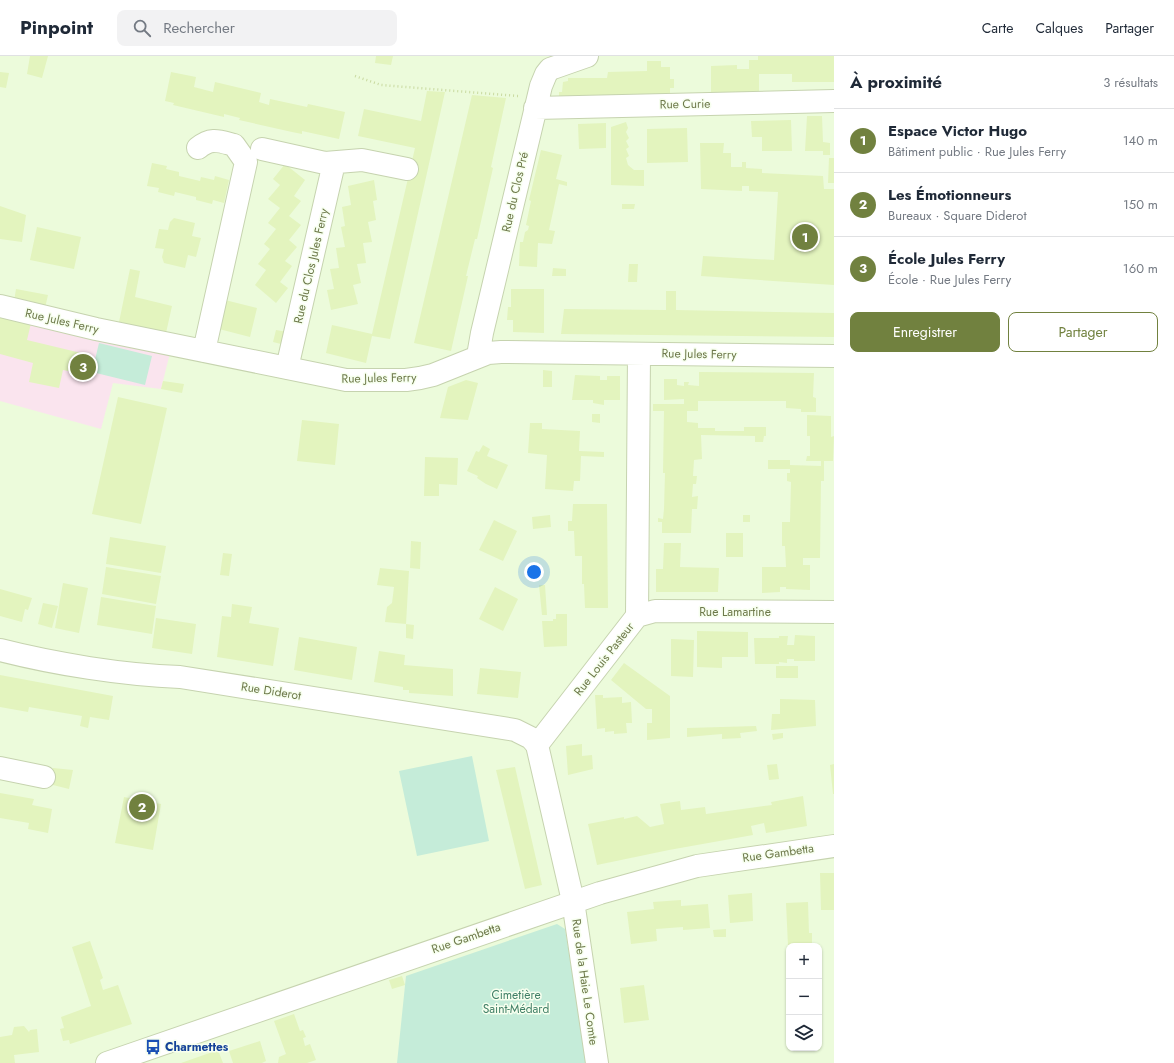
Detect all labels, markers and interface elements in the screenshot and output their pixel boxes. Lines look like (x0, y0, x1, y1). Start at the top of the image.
search box (117, 10, 397, 46)
text: Pinpoint (20, 14, 93, 41)
icon: search (131, 17, 153, 39)
text: Rechercher (163, 17, 235, 39)
text: Carte (982, 18, 1013, 38)
text: Calques (1035, 18, 1083, 38)
text: Partager (1105, 18, 1154, 38)
text: À proximité (850, 70, 942, 94)
text: 3 résultats (1103, 73, 1158, 92)
street label: Rue Curie (659, 95, 711, 113)
text: Espace Victor Hugo (888, 120, 1027, 142)
text: 1 (860, 131, 866, 150)
text: 140 m (1123, 131, 1158, 150)
text: Bâtiment public · Rue Jules Ferry (888, 142, 1066, 161)
street label: Rue du Clos Pré (497, 150, 533, 234)
text: Les Émotionneurs (888, 184, 1011, 206)
text: 2 (859, 195, 867, 214)
text: 150 m (1123, 195, 1158, 214)
street label: Rue du Clos Jules Ferry (289, 206, 333, 325)
text: Bureaux · Square Diderot (888, 206, 1027, 225)
pin: 1 (792, 222, 818, 252)
text: École Jules Ferry (888, 248, 1005, 270)
text: 3 (859, 259, 867, 278)
text: 160 m (1123, 259, 1158, 278)
text: École · Rue Jules Ferry (888, 270, 1011, 289)
street label: Rue Jules Ferry (23, 304, 101, 338)
button: Enregistrer (850, 312, 1000, 352)
button: Partager (1008, 312, 1158, 352)
street label: Rue Jules Ferry (661, 344, 737, 364)
pin: 3 (70, 352, 96, 382)
street label: Rue Jules Ferry (341, 368, 417, 388)
your location (524, 562, 544, 582)
street label: Rue Lamartine (699, 603, 771, 621)
street label: Rue Louis Pasteur (570, 618, 639, 700)
street label: Rue Diderot (240, 677, 302, 705)
pin: 2 (129, 792, 155, 822)
street label: Rue Gambetta (741, 839, 815, 867)
street label: Rue Gambetta (429, 918, 503, 958)
street label: Rue de la Haie Le Comte (567, 918, 603, 1046)
map controls (786, 943, 822, 1051)
button: + (786, 943, 822, 979)
button: − (786, 979, 822, 1015)
park label: Cimetière Saint-Médard (483, 986, 549, 1018)
button: layers (786, 1015, 822, 1051)
bus stop icon: Charmettes (144, 1038, 162, 1056)
place label: Charmettes (165, 1038, 229, 1056)

